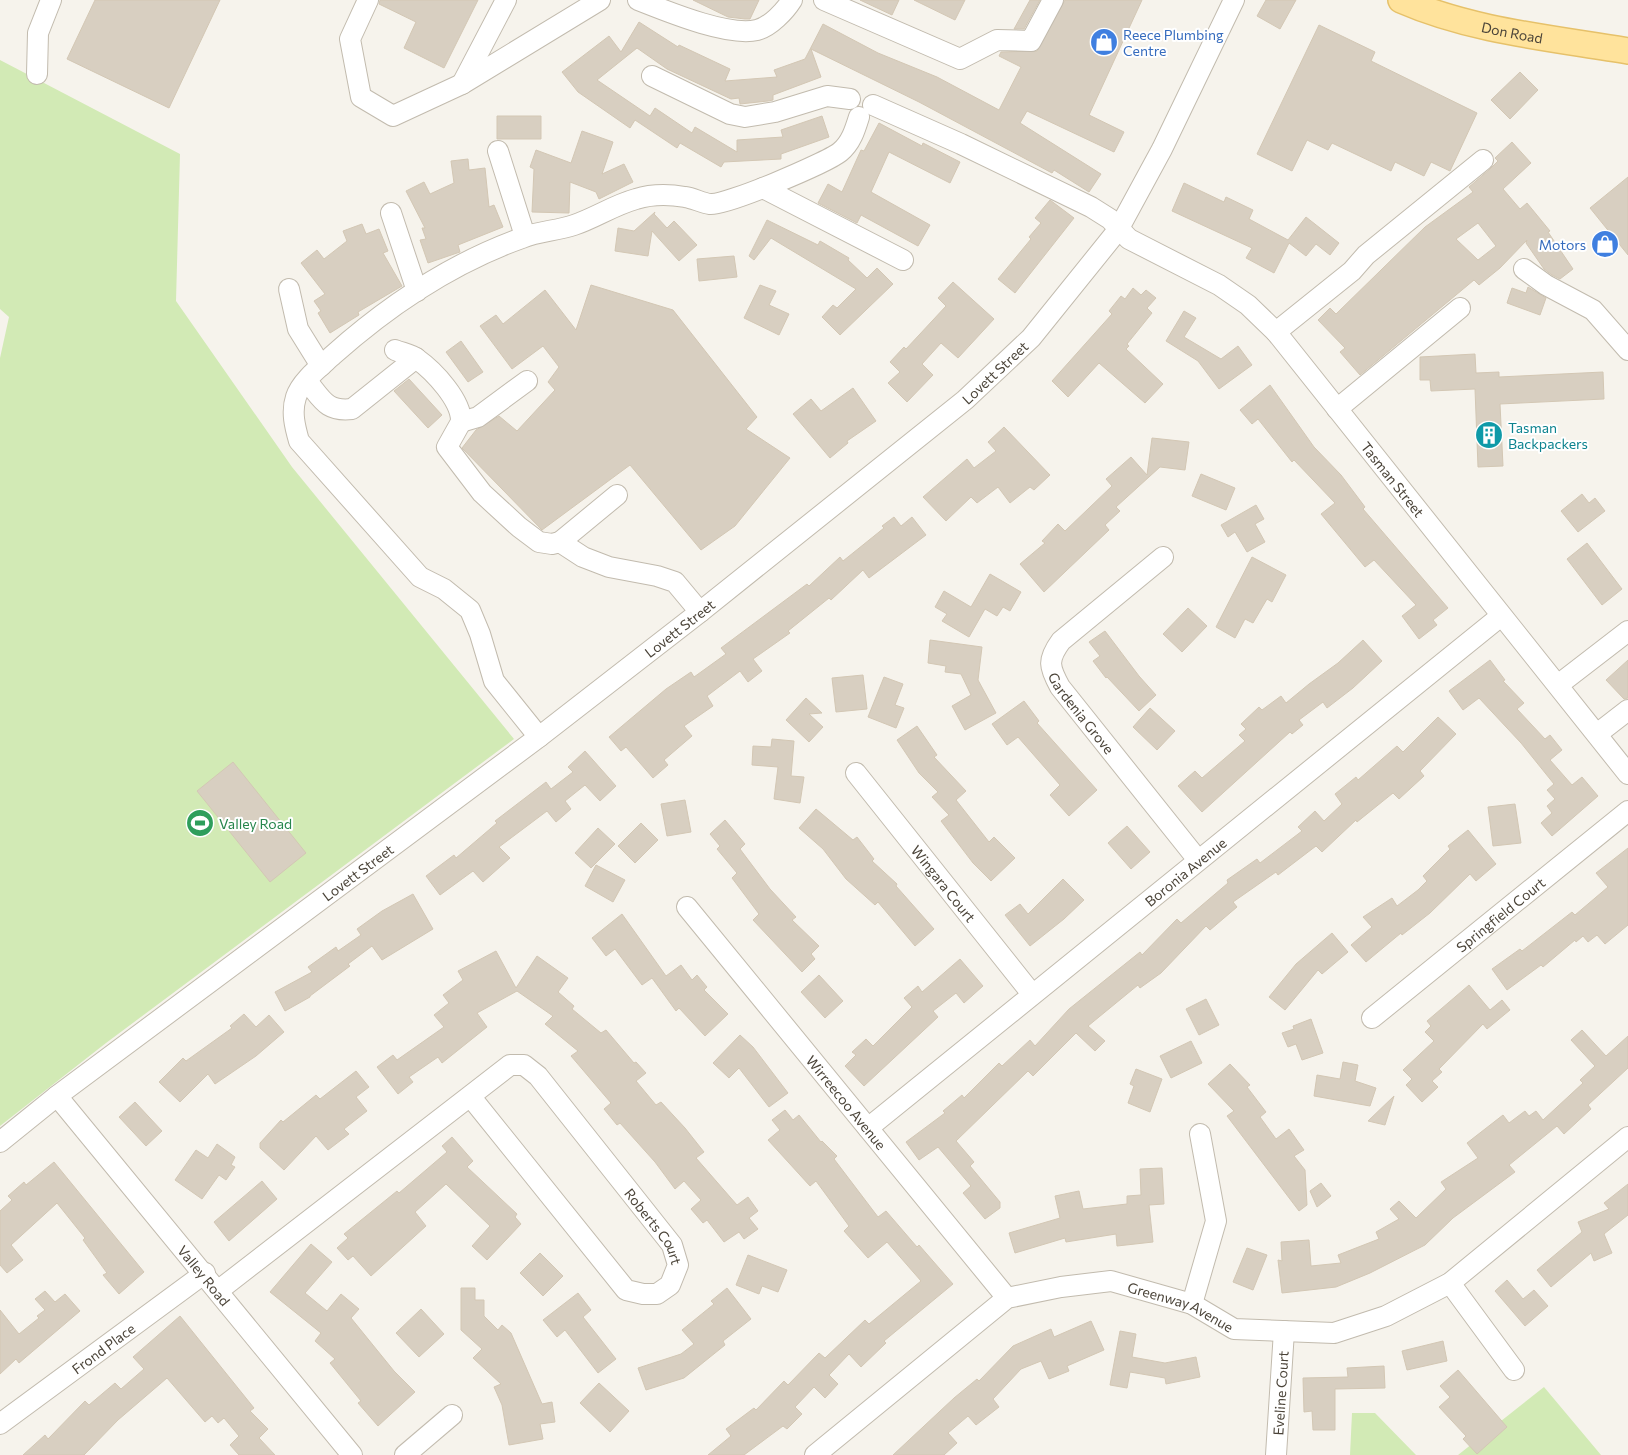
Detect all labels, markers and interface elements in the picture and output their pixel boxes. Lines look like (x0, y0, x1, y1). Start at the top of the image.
street label: Don Road (1480, 18, 1544, 46)
place label: Reece Plumbing Centre (1123, 26, 1224, 59)
shop icon: Reece Plumbing Centre (1089, 27, 1119, 57)
shop icon: Motors (1590, 229, 1620, 259)
place label: Motors (1539, 236, 1586, 253)
street label: Lovett Street (958, 337, 1031, 407)
place label: Tasman Backpackers (1508, 419, 1588, 452)
building icon: Tasman Backpackers (1474, 420, 1504, 450)
street label: Tasman Street (1358, 438, 1428, 520)
street label: Lovett Street (641, 595, 718, 661)
street label: Gardenia Grove (1045, 669, 1118, 757)
sports icon: Valley Road (185, 808, 215, 838)
place label: Valley Road (219, 815, 292, 832)
street label: Boronia Avenue (1141, 834, 1229, 909)
street label: Lovett Street (319, 840, 397, 904)
street label: Wingara Court (908, 841, 980, 925)
street label: Springfield Court (1452, 873, 1548, 955)
street label: Wirreecoo Avenue (803, 1051, 890, 1153)
street label: Roberts Court (621, 1184, 686, 1267)
street label: Valley Road (174, 1242, 234, 1309)
street label: Greenway Avenue (1126, 1278, 1237, 1335)
street label: Frond Place (68, 1319, 138, 1377)
street label: Eveline Court (1269, 1350, 1291, 1436)

